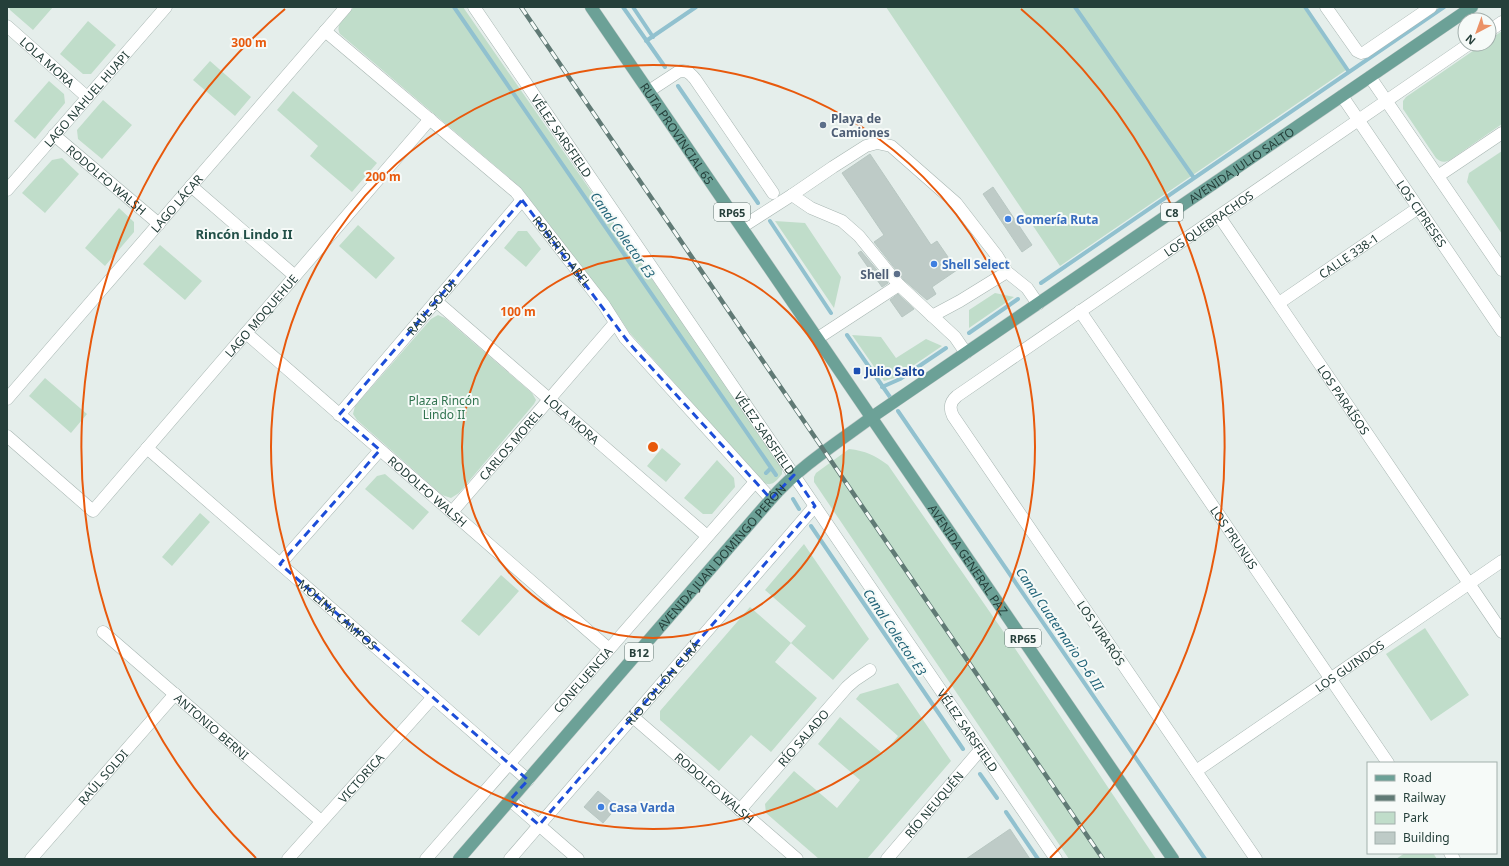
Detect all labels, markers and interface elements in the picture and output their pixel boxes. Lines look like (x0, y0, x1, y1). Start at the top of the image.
north arrow (1457, 12, 1497, 52)
text: N (1462, 31, 1478, 49)
street label: LOLA MORA (16, 33, 79, 91)
text: 300 m (231, 34, 267, 51)
street label: LAGO NAHUEL HUAPI (40, 47, 133, 150)
street label: RUTA PROVINCIAL 65 (636, 79, 718, 188)
street label: VÉLEZ SARSFIELD (528, 91, 597, 181)
place label: Playa de Camiones (831, 110, 890, 141)
marker: Playa de Camiones (818, 120, 828, 130)
street label: AVENIDA JULIO SALTO (1185, 122, 1298, 207)
street label: RODOLFO WALSH (63, 141, 150, 218)
text: 200 m (365, 168, 401, 185)
street label: LAGO LÁCAR (147, 170, 207, 236)
street label: LOS CIPRESES (1393, 176, 1451, 251)
street label: LOS QUEBRACHOS (1160, 186, 1257, 260)
water label: Canal Colector E3 (587, 188, 659, 282)
road number: RP65 (714, 203, 750, 221)
road number: C8 (1161, 203, 1183, 221)
place label: Gomería Ruta (1016, 211, 1098, 228)
street label: ROBERTO ABEL (529, 212, 595, 291)
marker: Gomería Ruta (1003, 214, 1013, 224)
district label: Rincón Lindo II (196, 225, 292, 243)
street label: CALLE 338-1 (1315, 229, 1382, 282)
place label: Shell Select (942, 256, 1010, 273)
marker: Shell Select (929, 259, 939, 269)
place label: Shell (860, 266, 889, 283)
marker: Shell (892, 269, 902, 279)
street label: LAGO MOQUEHUE (221, 270, 302, 361)
street label: RAÚL SOLDI (402, 275, 460, 338)
text: 100 m (500, 303, 536, 320)
street label: LOS PARAÍSOS (1314, 361, 1374, 438)
place label: Julio Salto (864, 363, 925, 380)
marker: Julio Salto (852, 366, 862, 376)
street label: VÉLEZ SARSFIELD (731, 388, 800, 478)
street label: LOLA MORA (541, 390, 603, 448)
park label: Plaza Rincón Lindo II (409, 392, 480, 423)
street label: CARLOS MOREL (475, 406, 545, 484)
centre of rings (646, 440, 660, 454)
street label: RODOLFO WALSH (384, 452, 471, 531)
street label: AVENIDA JUAN DOMINGO PERÓN (653, 480, 789, 634)
street label: AVENIDA GENERAL PAZ (924, 501, 1012, 618)
street label: LOS PRUNUS (1207, 502, 1262, 573)
water label: Canal Cuaternario D-6 III (1012, 564, 1109, 695)
street label: MOLINA CAMPOS (294, 575, 381, 654)
water label: Canal Colector E3 (859, 585, 931, 679)
street label: LOS VIRARÓS (1073, 597, 1129, 669)
road number: RP65 (1005, 629, 1041, 647)
street label: LOS GUINDOS (1311, 636, 1388, 696)
street label: RÍO COLLÓN CURÁ (621, 637, 704, 728)
street label: CONFLUENCIA (549, 643, 616, 716)
road number: B12 (625, 643, 653, 661)
street label: VÉLEZ SARSFIELD (934, 685, 1003, 775)
street label: ANTONIO BERNI (171, 689, 253, 763)
street label: RÍO SALADO (773, 705, 833, 770)
street label: RAÚL SOLDI (74, 746, 132, 808)
street label: RODOLFO WALSH (671, 748, 758, 827)
street label: VICTORICA (334, 749, 388, 806)
legend (1367, 762, 1497, 854)
street label: RÍO NEUQUÉN (900, 767, 967, 841)
text: Road (1403, 769, 1432, 786)
text: Railway (1403, 789, 1447, 806)
place label: Casa Varda (609, 799, 675, 816)
marker: Casa Varda (596, 802, 606, 812)
text: Park (1403, 809, 1429, 826)
text: Building (1403, 829, 1450, 846)

